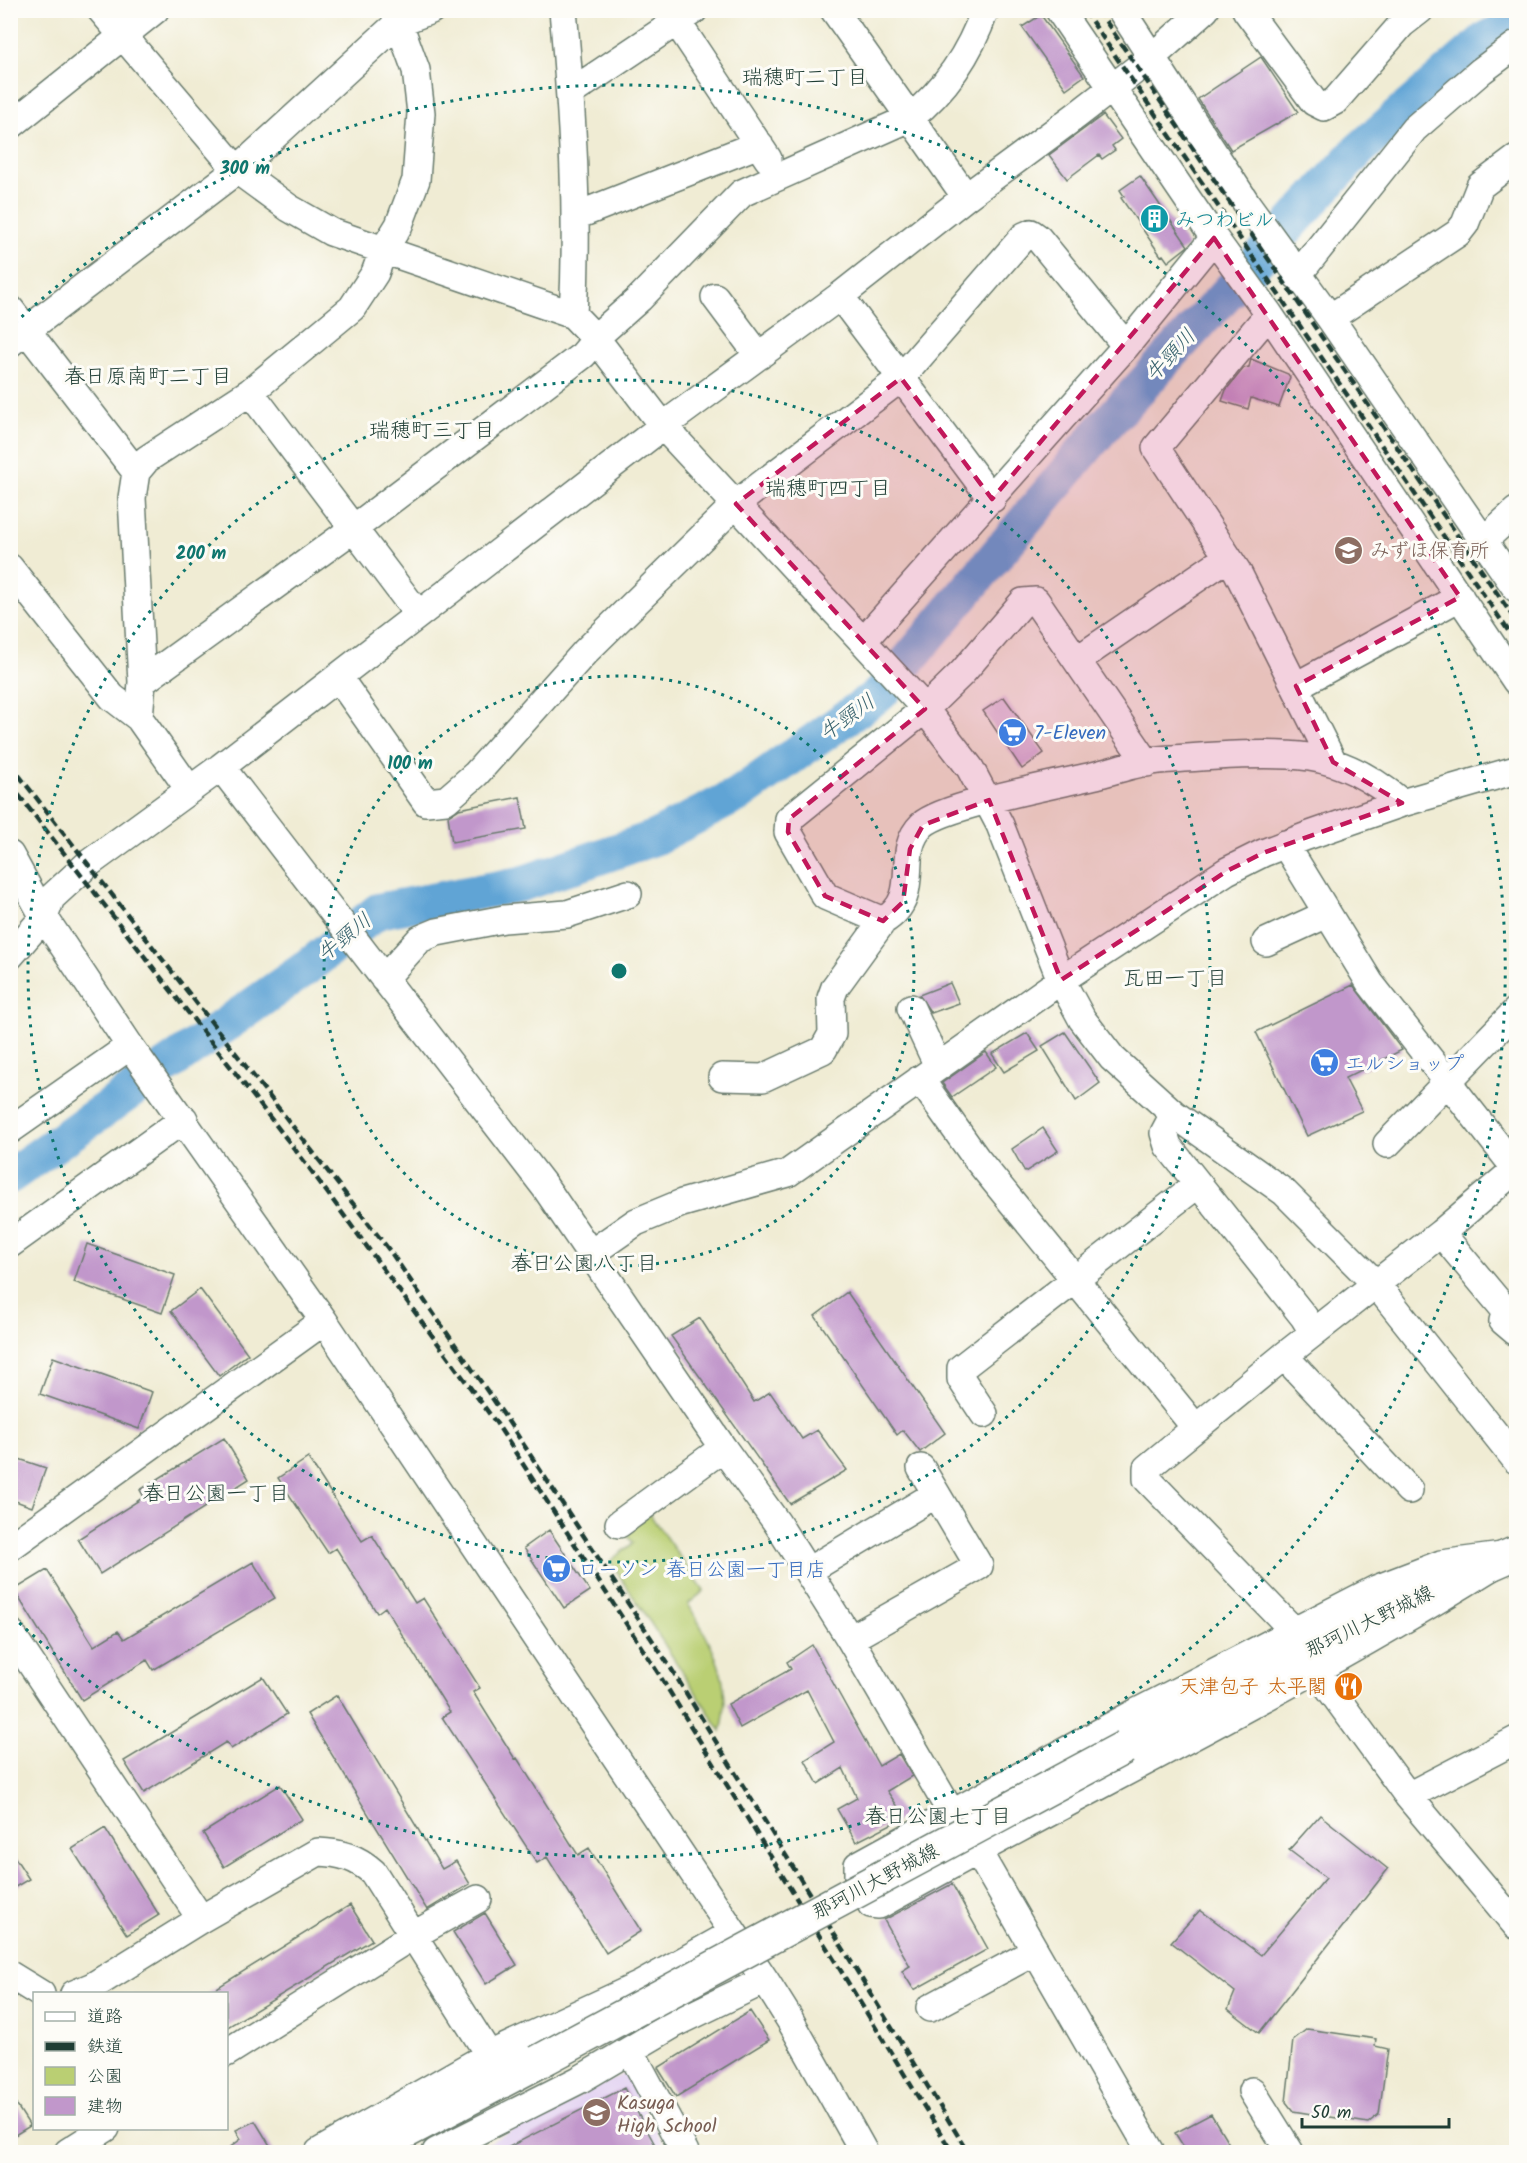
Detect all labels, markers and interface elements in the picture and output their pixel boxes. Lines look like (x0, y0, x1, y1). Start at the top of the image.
district label: 瑞穂町二丁目 (742, 62, 868, 95)
text: 300 m (219, 155, 270, 184)
building icon: みつわビル (1138, 203, 1170, 235)
place label: みつわビル (1175, 205, 1275, 237)
water label: 牛頸川 (1138, 322, 1205, 390)
district label: 春日原南町二丁目 (64, 361, 232, 394)
district label: 瑞穂町三丁目 (369, 415, 495, 448)
district label: 瑞穂町四丁目 (765, 473, 891, 506)
school or university icon: みずほ保育所 (1333, 534, 1365, 566)
place label: みずほ保育所 (1370, 536, 1489, 568)
text: 200 m (176, 540, 227, 569)
water label: 牛頸川 (813, 686, 883, 750)
supermarket icon: 7-Eleven (997, 716, 1029, 748)
place label: 7-Eleven (1034, 718, 1106, 750)
text: 100 m (387, 750, 433, 779)
water label: 牛頸川 (310, 906, 380, 971)
centre of rings (609, 961, 629, 981)
district label: 瓦田一丁目 (1123, 963, 1228, 996)
supermarket icon: エルショップ (1308, 1047, 1340, 1079)
place label: エルショップ (1345, 1049, 1464, 1081)
district label: 春日公園八丁目 (511, 1248, 658, 1281)
district label: 春日公園一丁目 (143, 1478, 290, 1511)
supermarket icon: ローソン 春日公園一丁目店 (541, 1553, 573, 1585)
place label: ローソン 春日公園一丁目店 (578, 1555, 826, 1587)
street label: 那珂川大野城線 (1300, 1578, 1440, 1668)
restaurant icon: 天津包子 太平閣 (1332, 1670, 1364, 1702)
place label: 天津包子 太平閣 (1179, 1672, 1327, 1704)
district label: 春日公園七丁目 (865, 1801, 1012, 1834)
street label: 那珂川大野城線 (807, 1836, 945, 1930)
legend (33, 1992, 228, 2130)
text: 道路 (87, 2003, 123, 2032)
text: 鉄道 (87, 2033, 123, 2062)
text: 公園 (87, 2063, 123, 2092)
place label: Kasuga High School (617, 2088, 717, 2143)
scale bar (1302, 2091, 1449, 2129)
text: 建物 (87, 2093, 123, 2122)
school or university icon: Kasuga High School (580, 2097, 612, 2129)
text: 50 m (1311, 2099, 1351, 2128)

